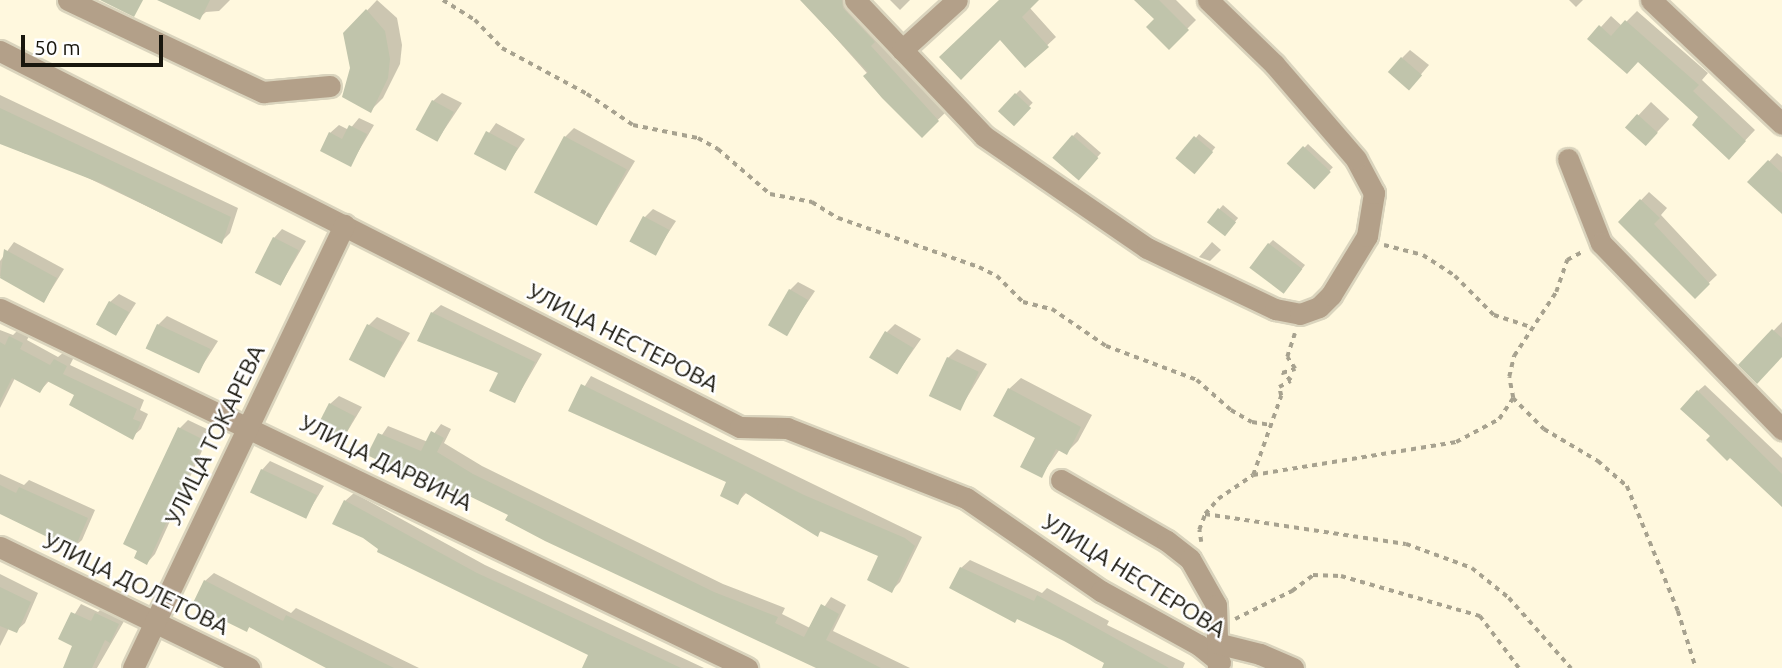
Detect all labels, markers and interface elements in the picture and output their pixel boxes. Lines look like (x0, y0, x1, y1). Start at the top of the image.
scale bar (24, 21, 166, 65)
text: 50 m (34, 35, 81, 59)
street label: УЛИЦА НЕСТЕРОВА (523, 278, 723, 398)
street label: УЛИЦА ТОКАРЕВА (159, 340, 271, 530)
street label: УЛИЦА ДАРВИНА (295, 409, 477, 517)
street label: УЛИЦА НЕСТЕРОВА (1037, 508, 1231, 644)
street label: УЛИЦА ДОЛЕТОВА (39, 527, 233, 641)

